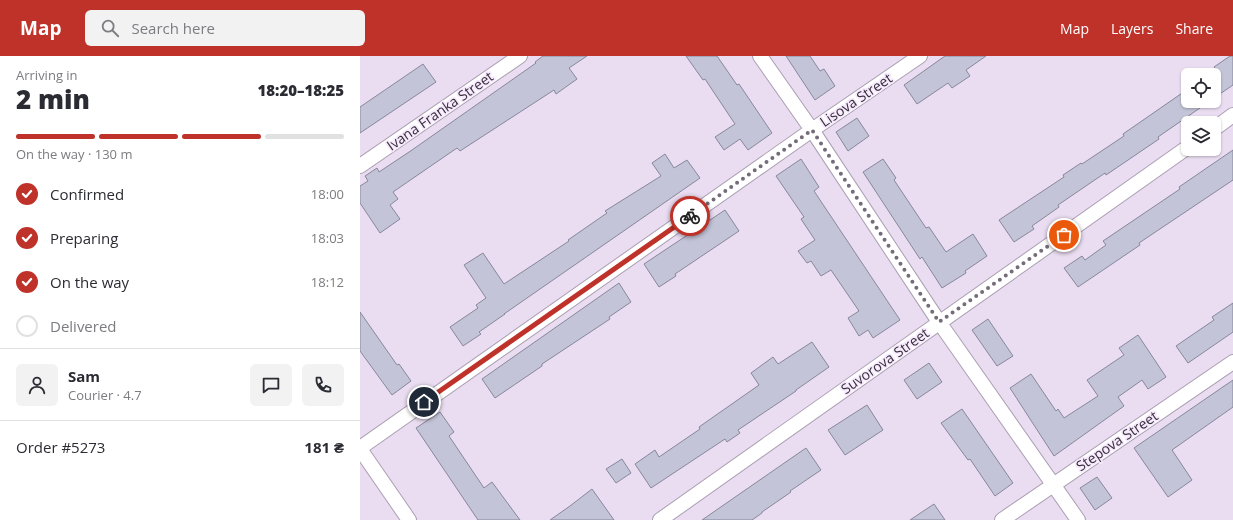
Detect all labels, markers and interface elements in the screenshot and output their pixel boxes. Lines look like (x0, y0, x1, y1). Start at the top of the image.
search box (85, 10, 365, 46)
text: Map (20, 15, 61, 41)
icon: search (99, 17, 121, 39)
text: Search here (131, 18, 215, 38)
text: Map (1060, 19, 1089, 38)
text: Layers (1111, 19, 1153, 38)
text: Share (1175, 19, 1213, 38)
text: Arriving in (16, 66, 78, 84)
street label: Ivana Franka Street (383, 67, 497, 154)
street label: Lisova Street (816, 68, 896, 131)
map controls (1181, 68, 1221, 156)
button: locate (1181, 68, 1221, 108)
text: 18:20–18:25 (258, 80, 344, 100)
text: 2 min (16, 81, 90, 117)
button: layers (1181, 116, 1221, 156)
text: On the way · 130 m (16, 145, 132, 163)
icon: check (16, 183, 38, 205)
text: Confirmed (50, 184, 124, 204)
text: 18:00 (311, 185, 344, 203)
courier (670, 196, 710, 236)
icon: bike (679, 205, 701, 227)
pin (1047, 218, 1081, 252)
icon: bag (1053, 224, 1075, 246)
icon: check (16, 227, 38, 249)
text: Preparing (50, 228, 118, 248)
text: 18:03 (311, 229, 344, 247)
icon: check (16, 271, 38, 293)
text: On the way (50, 272, 129, 292)
text: 18:12 (311, 273, 344, 291)
text: Delivered (50, 316, 117, 336)
street label: Suvorova Street (837, 323, 932, 398)
button: person (16, 364, 58, 406)
button: chat (250, 364, 292, 406)
button: phone (302, 364, 344, 406)
text: Sam (68, 366, 100, 386)
pin (407, 385, 441, 419)
text: Courier · 4.7 (68, 386, 142, 404)
icon: home (413, 391, 435, 413)
street label: Stepova Street (1072, 406, 1161, 475)
text: Order #5273 (16, 437, 105, 457)
text: 181 ₴ (304, 437, 344, 457)

